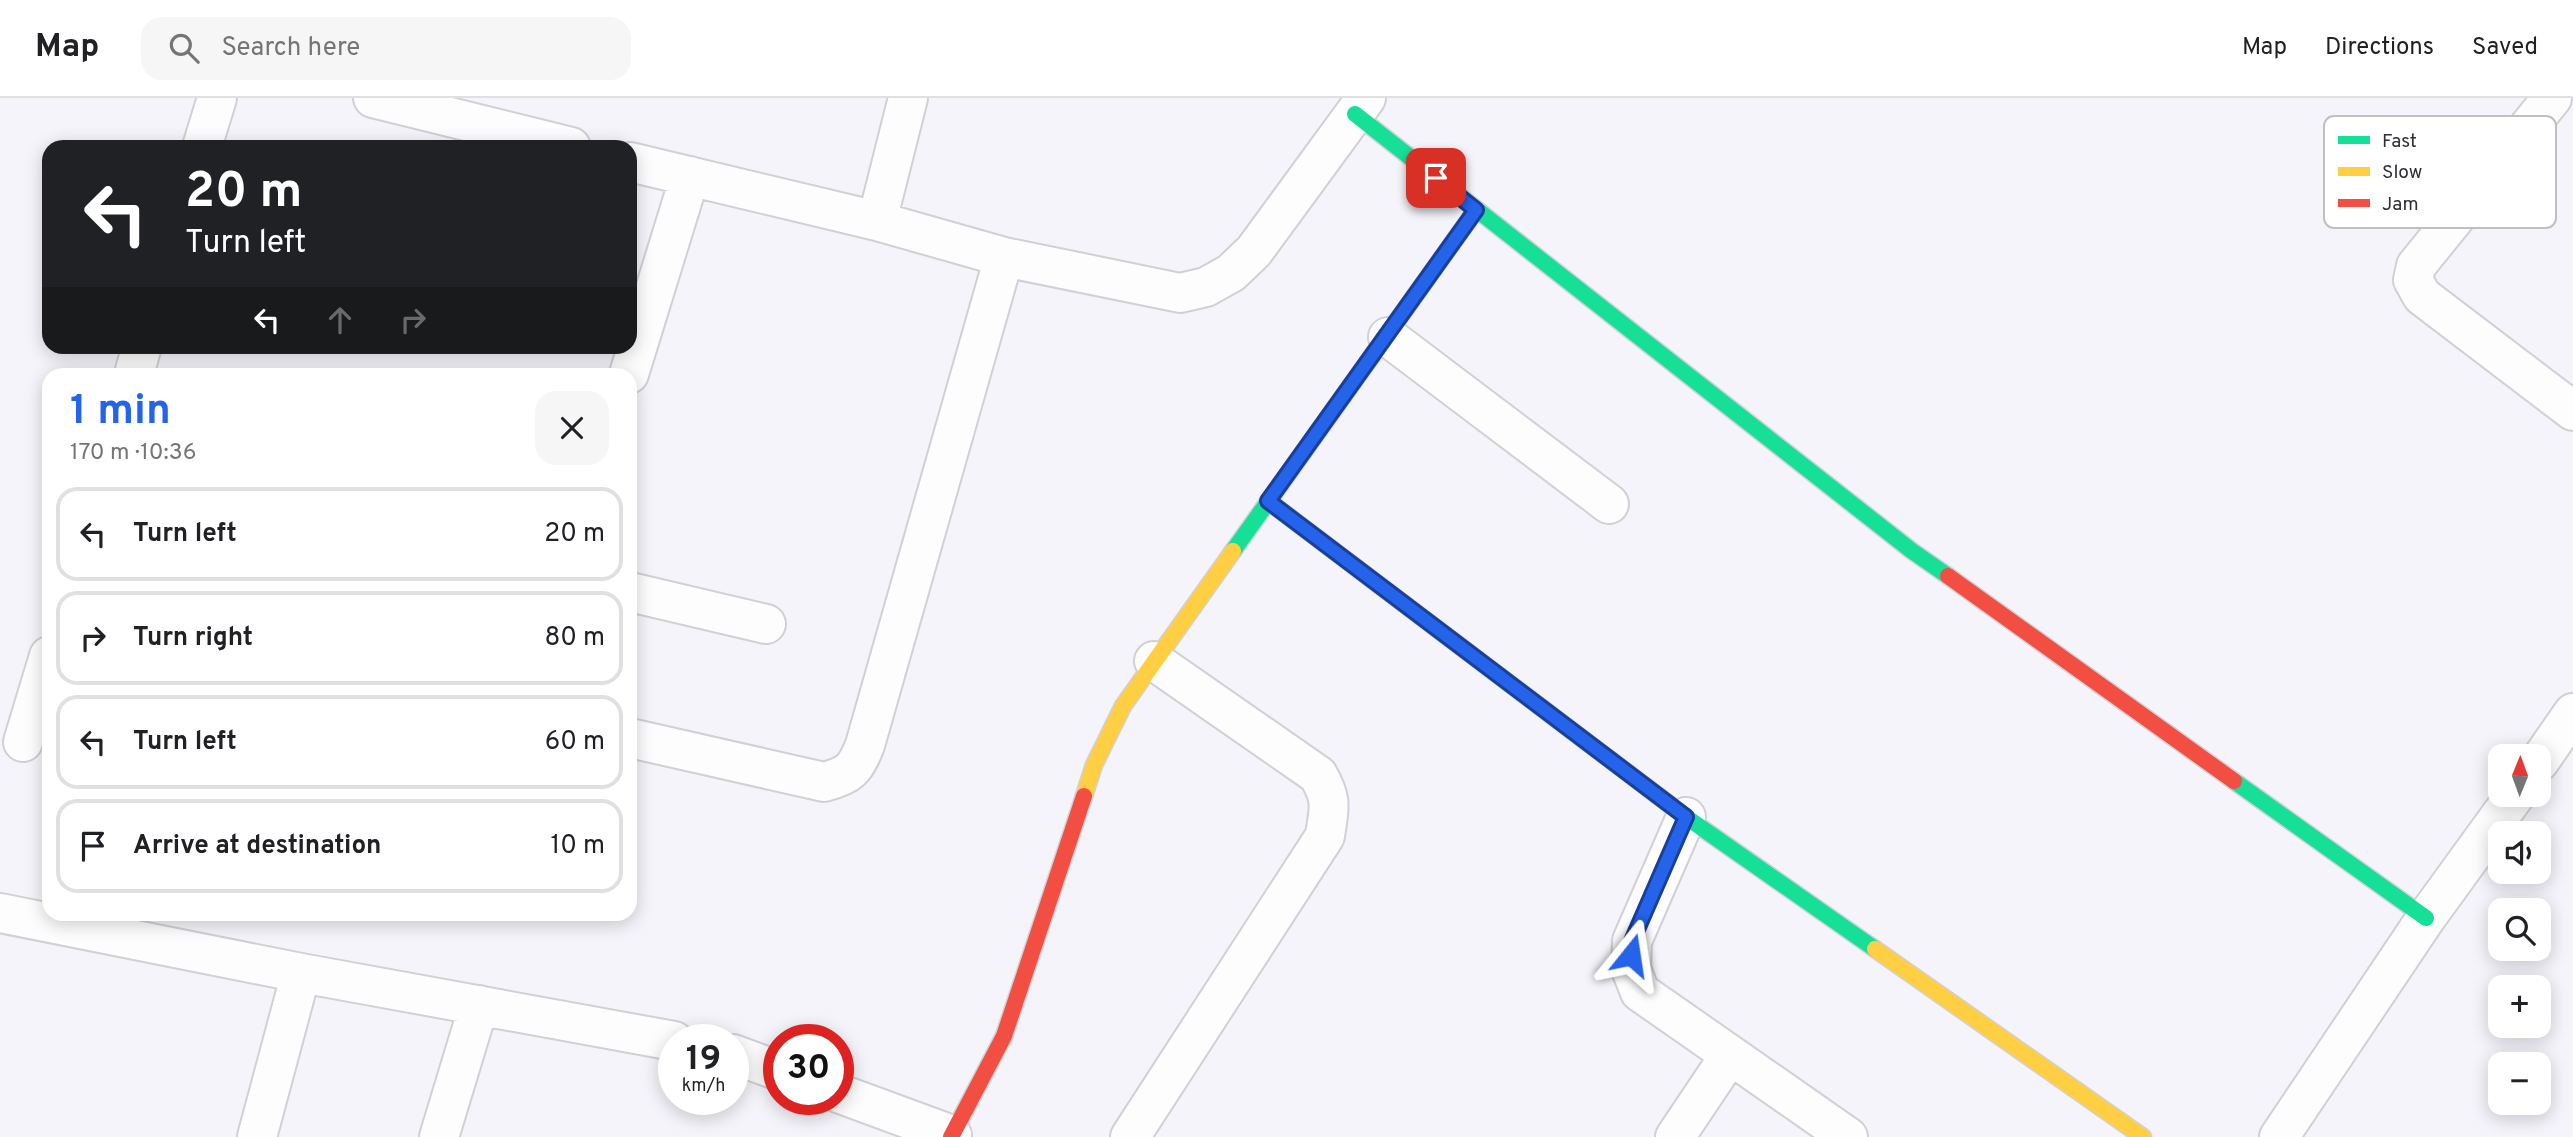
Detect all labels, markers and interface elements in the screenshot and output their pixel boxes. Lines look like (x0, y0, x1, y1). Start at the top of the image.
search box (141, 17, 631, 80)
text: Map (35, 27, 99, 69)
icon: search (165, 29, 203, 67)
text: Search here (221, 32, 360, 65)
text: Map (2242, 33, 2287, 63)
text: Directions (2325, 33, 2434, 63)
text: Saved (2472, 33, 2538, 63)
legend (2324, 116, 2556, 228)
text: Fast (2382, 130, 2417, 154)
pin (1406, 148, 1466, 208)
icon: arrive (1417, 159, 1455, 197)
text: Slow (2382, 161, 2422, 185)
text: 20 m (185, 163, 302, 225)
icon: left (70, 168, 161, 259)
text: Jam (2382, 193, 2419, 217)
text: Turn left (185, 224, 306, 264)
icon: left (248, 301, 286, 339)
icon: ahead (321, 301, 359, 339)
icon: right (394, 301, 432, 339)
text: 1 min (70, 386, 171, 439)
button: close (535, 391, 609, 465)
text: 170 m · 10:36 (70, 439, 196, 468)
icon: left (74, 515, 112, 553)
text: Turn left (133, 518, 237, 551)
text: 20 m (544, 518, 605, 551)
icon: right (74, 619, 112, 657)
text: Turn right (133, 622, 253, 655)
text: 80 m (545, 622, 605, 655)
icon: left (74, 723, 112, 761)
text: Turn left (133, 726, 237, 759)
text: 60 m (545, 726, 605, 759)
north arrow (2488, 744, 2552, 807)
map controls (2488, 744, 2551, 1115)
button: sound (2488, 821, 2551, 884)
icon: arrive (74, 827, 112, 865)
text: Arrive at destination (133, 830, 381, 863)
text: 10 m (550, 830, 605, 863)
button: search (2488, 898, 2551, 961)
position arrow (1594, 918, 1668, 992)
button: + (2488, 975, 2551, 1038)
speed limit sign: 30 (763, 1024, 854, 1115)
text: 19 (686, 1038, 721, 1082)
button: − (2488, 1052, 2551, 1115)
text: km/h (682, 1075, 725, 1098)

